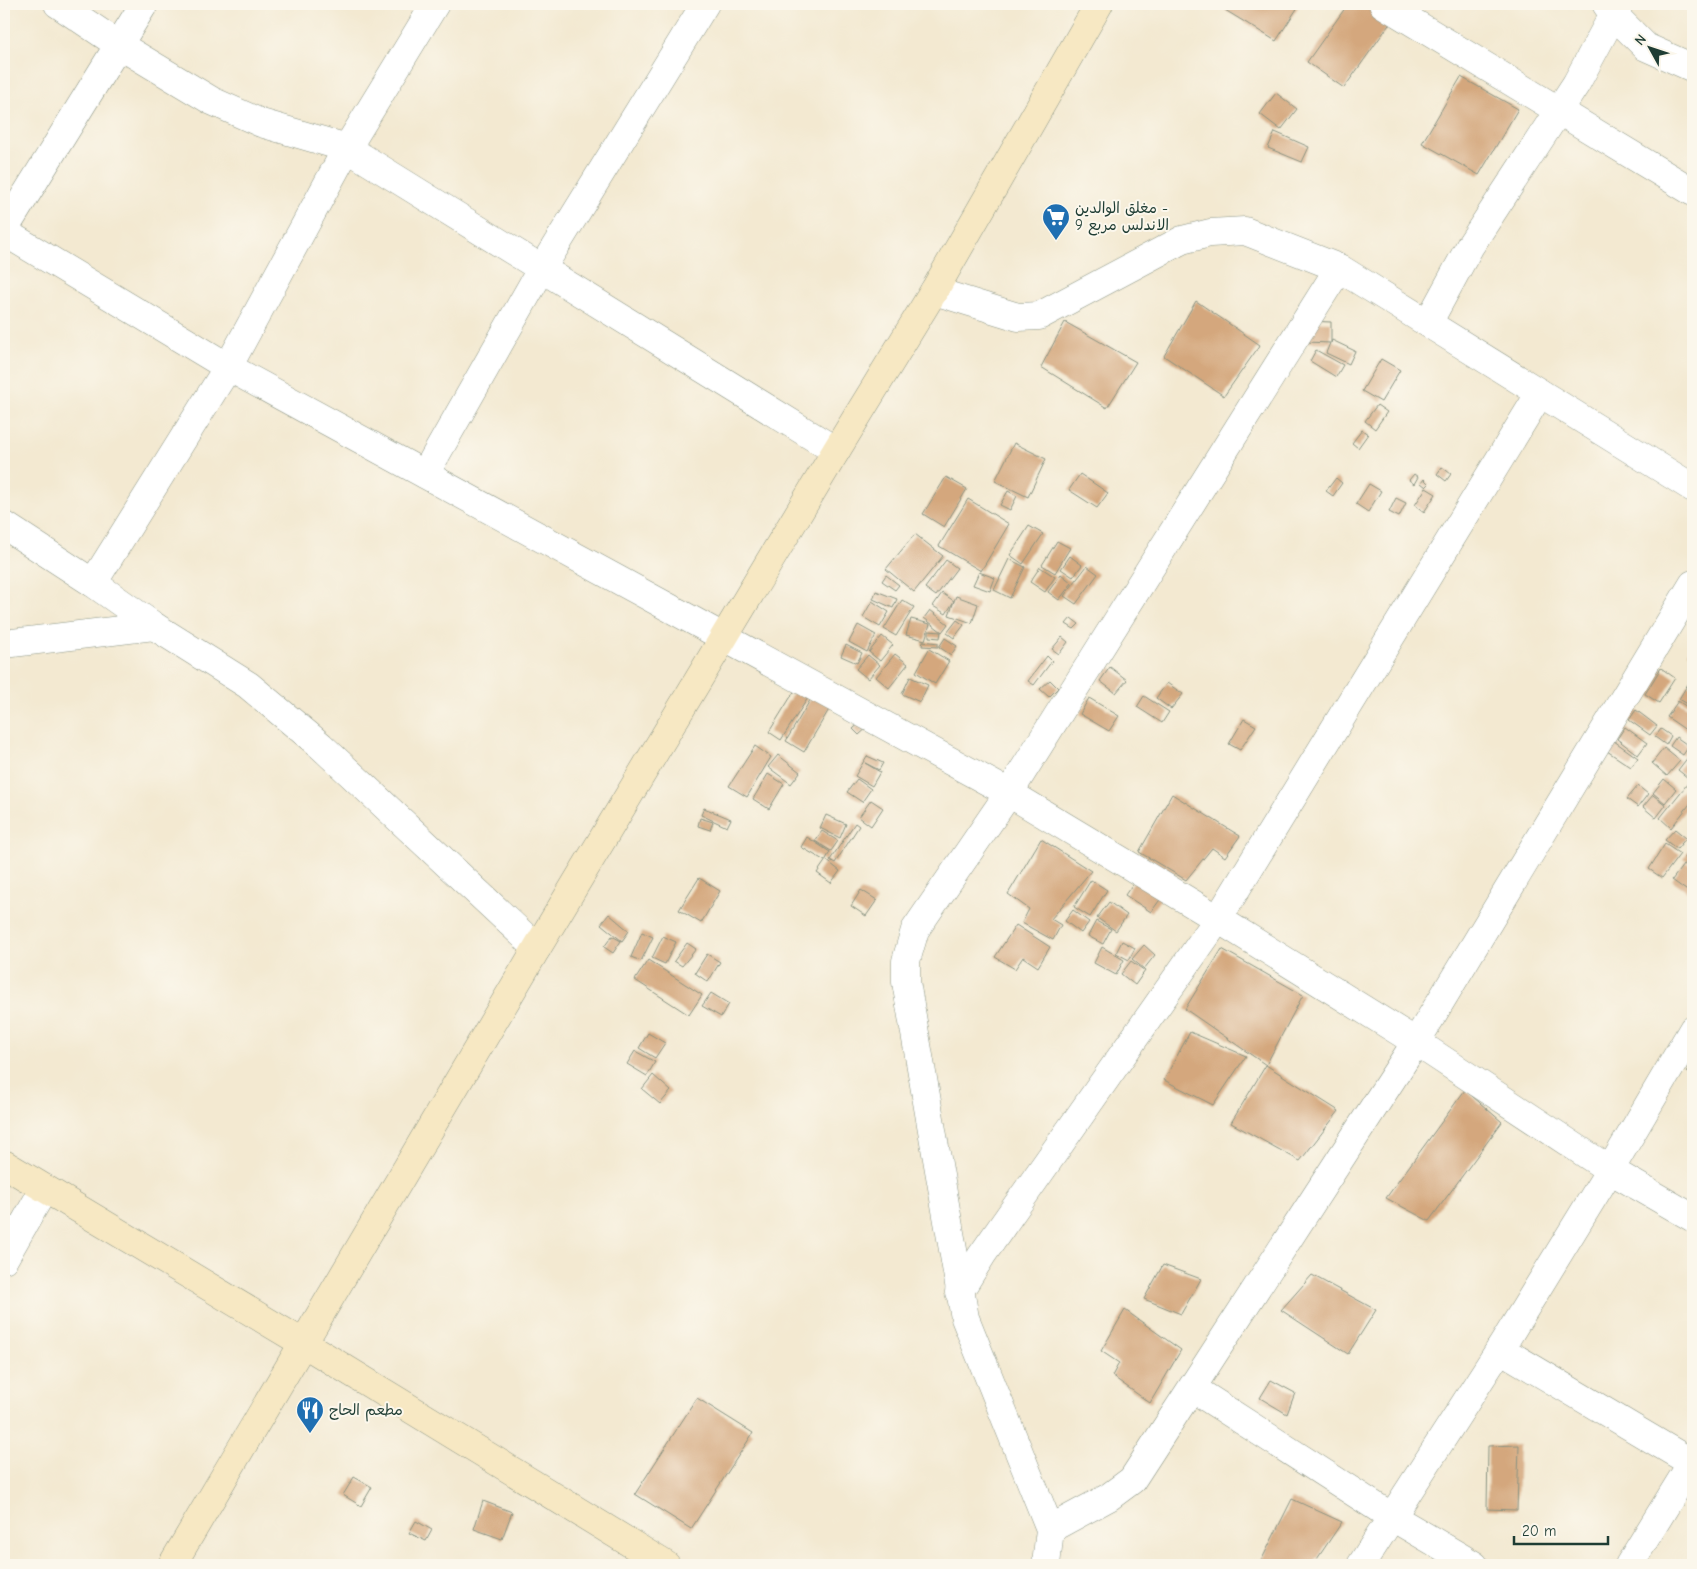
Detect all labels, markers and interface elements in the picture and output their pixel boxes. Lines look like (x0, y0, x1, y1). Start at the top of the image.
north arrow (1624, 22, 1674, 72)
text: N (1631, 31, 1650, 49)
place label: مغلق الوالدين - الاندلس مربع 9 (1075, 199, 1169, 236)
supermarket icon: مغلق الوالدين - الاندلس مربع 9 (1041, 202, 1071, 241)
restaurant icon: مطعم الحاج (295, 1395, 325, 1434)
place label: مطعم الحاج (329, 1401, 403, 1422)
scale bar (1514, 1514, 1608, 1546)
text: 20 m (1522, 1522, 1556, 1540)

